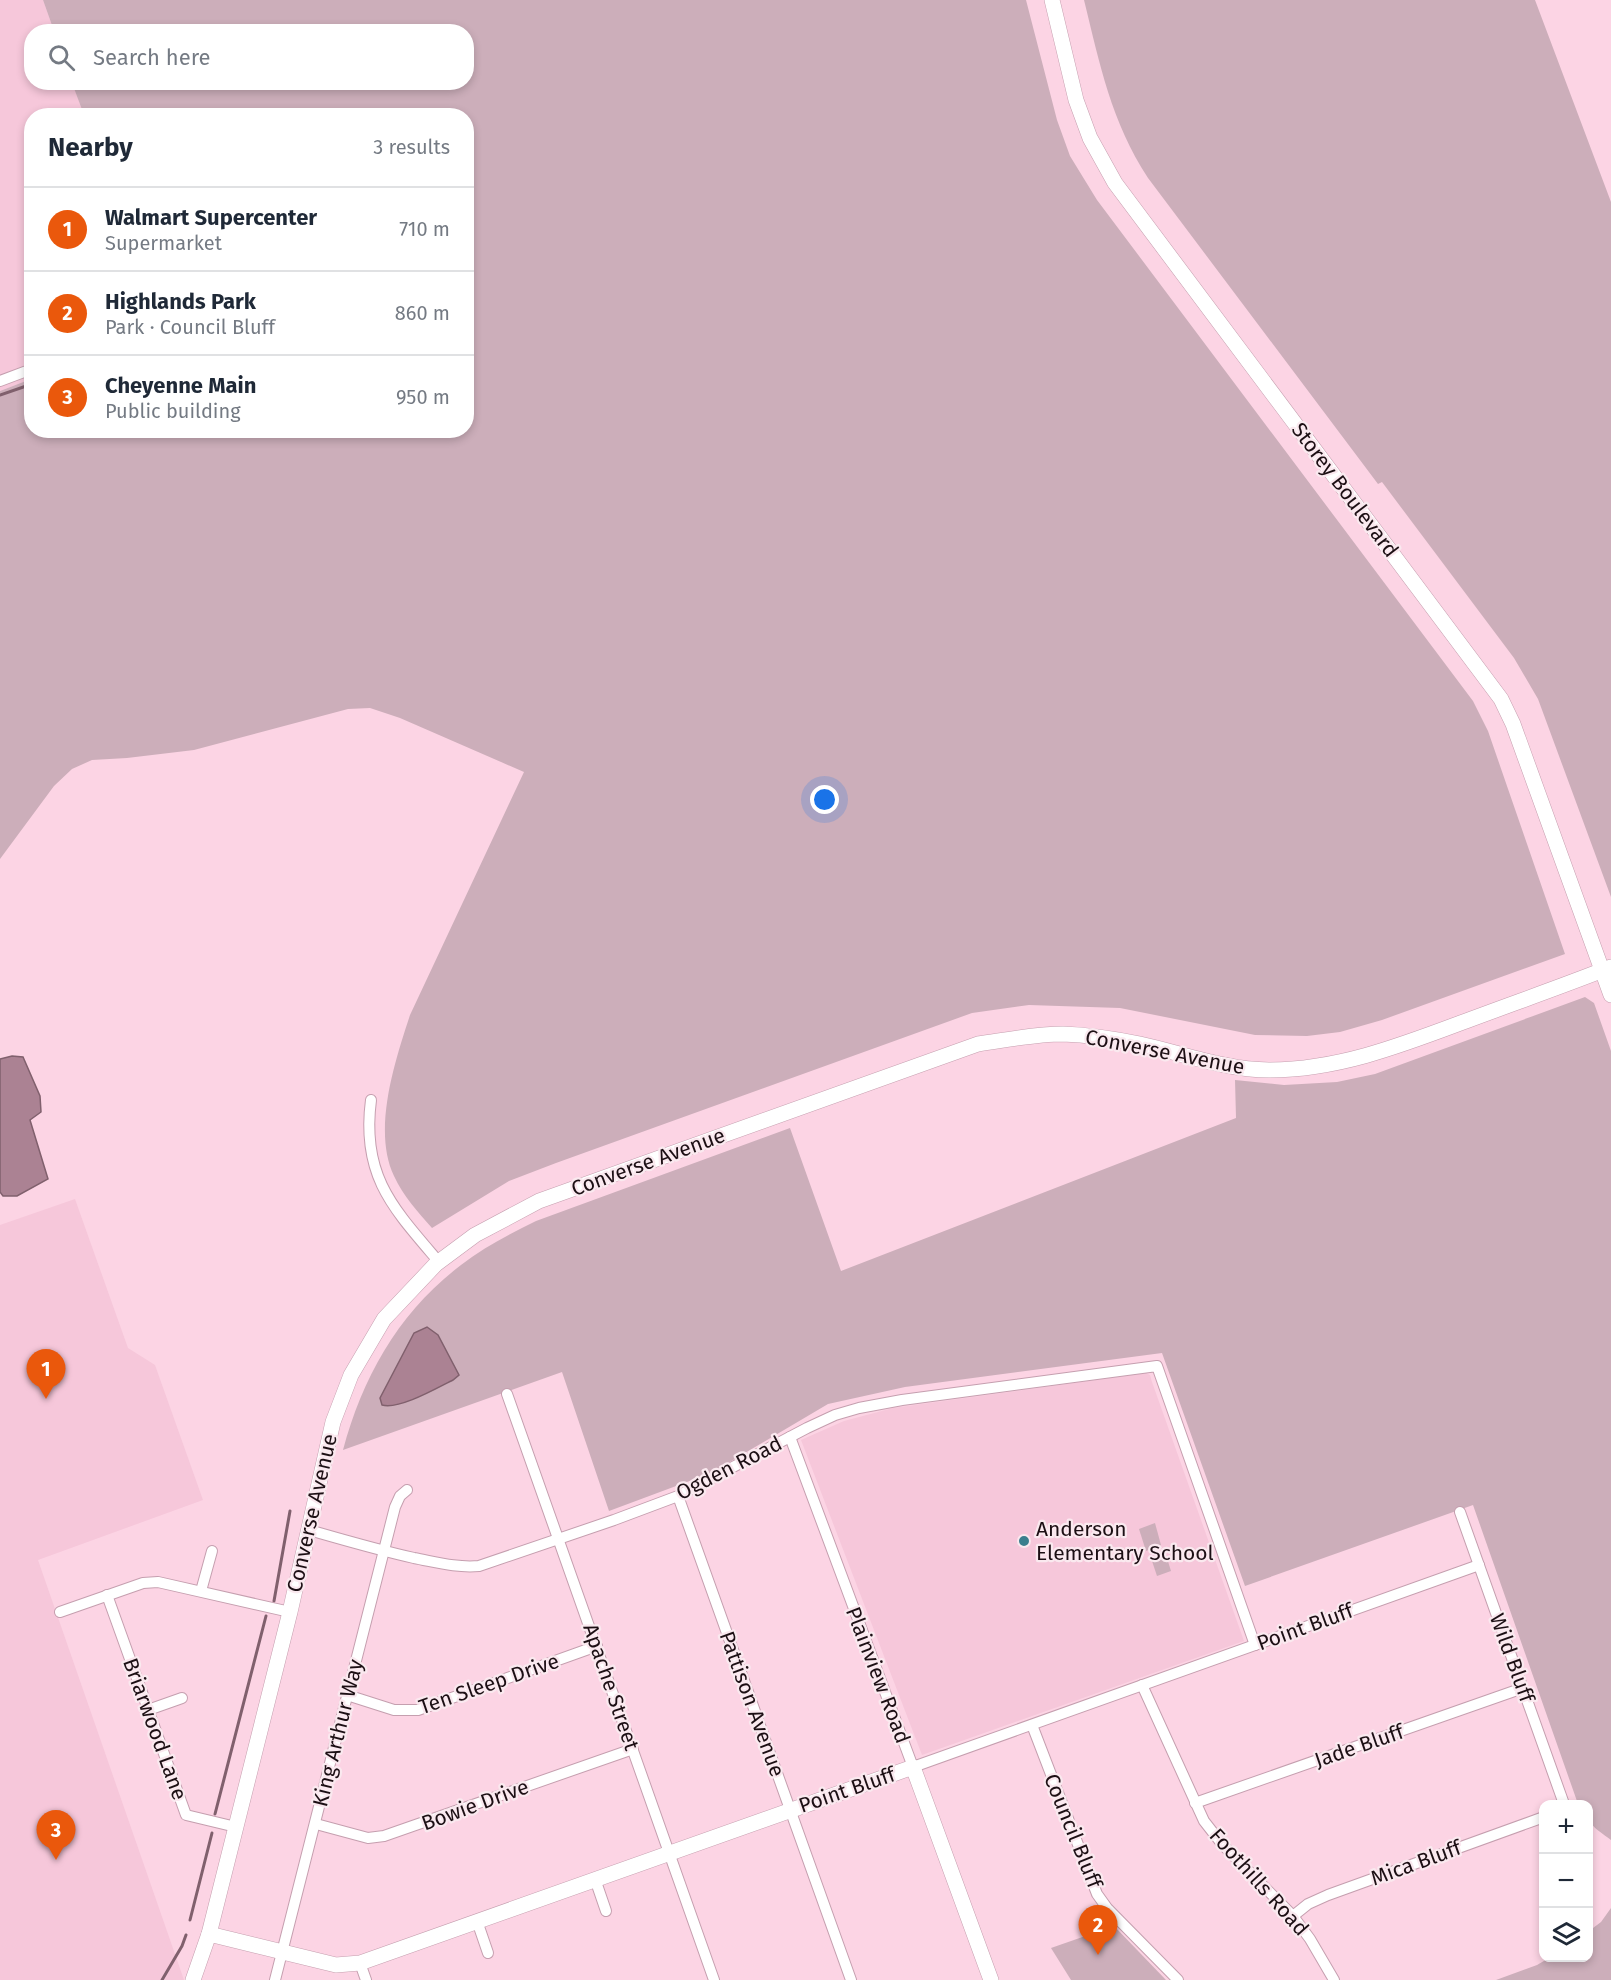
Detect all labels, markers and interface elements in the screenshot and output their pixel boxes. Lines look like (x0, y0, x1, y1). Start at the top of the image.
search box (24, 24, 474, 90)
icon: search (45, 41, 78, 74)
text: Search here (93, 44, 211, 71)
text: Nearby (48, 132, 133, 163)
text: 3 results (373, 135, 450, 159)
text: Walmart Supercenter (105, 204, 317, 231)
text: 1 (63, 217, 72, 241)
text: 710 m (399, 217, 450, 241)
text: Supermarket (105, 231, 222, 255)
text: Highlands Park (105, 288, 256, 315)
text: 2 (62, 301, 73, 325)
text: 860 m (395, 301, 450, 325)
text: Park · Council Bluff (105, 315, 275, 339)
text: Cheyenne Main (105, 372, 256, 399)
text: 3 (62, 385, 73, 409)
text: 950 m (396, 385, 450, 409)
text: Public building (105, 399, 241, 423)
street label: Storey Boulevard (1286, 418, 1404, 562)
your location (810, 785, 839, 814)
street label: Converse Avenue (1083, 1024, 1247, 1080)
street label: Converse Avenue (568, 1122, 728, 1202)
pin: 1 (26, 1350, 66, 1399)
street label: Ogden Road (672, 1430, 786, 1506)
street label: Converse Avenue (281, 1431, 343, 1595)
place label: Anderson Elementary School (1036, 1516, 1214, 1566)
marker: Anderson Elementary School (1017, 1534, 1031, 1548)
street label: Point Bluff (1253, 1597, 1358, 1656)
street label: Plainview Road (840, 1603, 916, 1747)
street label: Wild Bluff (1484, 1610, 1541, 1708)
street label: Apache Street (577, 1620, 645, 1754)
street label: Pattison Avenue (714, 1628, 790, 1780)
street label: Ten Sleep Drive (415, 1648, 563, 1720)
street label: Briarwood Lane (117, 1654, 193, 1804)
street label: King Arthur Way (307, 1656, 369, 1809)
street label: Jade Bluff (1311, 1718, 1409, 1773)
street label: Point Bluff (795, 1761, 901, 1819)
street label: Council Bluff (1038, 1770, 1108, 1894)
street label: Bowie Drive (418, 1774, 532, 1836)
map controls (1539, 1800, 1593, 1962)
button: + (1539, 1800, 1593, 1854)
pin: 3 (36, 1810, 76, 1860)
street label: Foothills Road (1204, 1823, 1314, 1941)
street label: Mica Bluff (1367, 1834, 1467, 1891)
button: − (1539, 1854, 1593, 1908)
pin: 2 (1078, 1906, 1118, 1955)
button: layers (1539, 1908, 1593, 1962)

